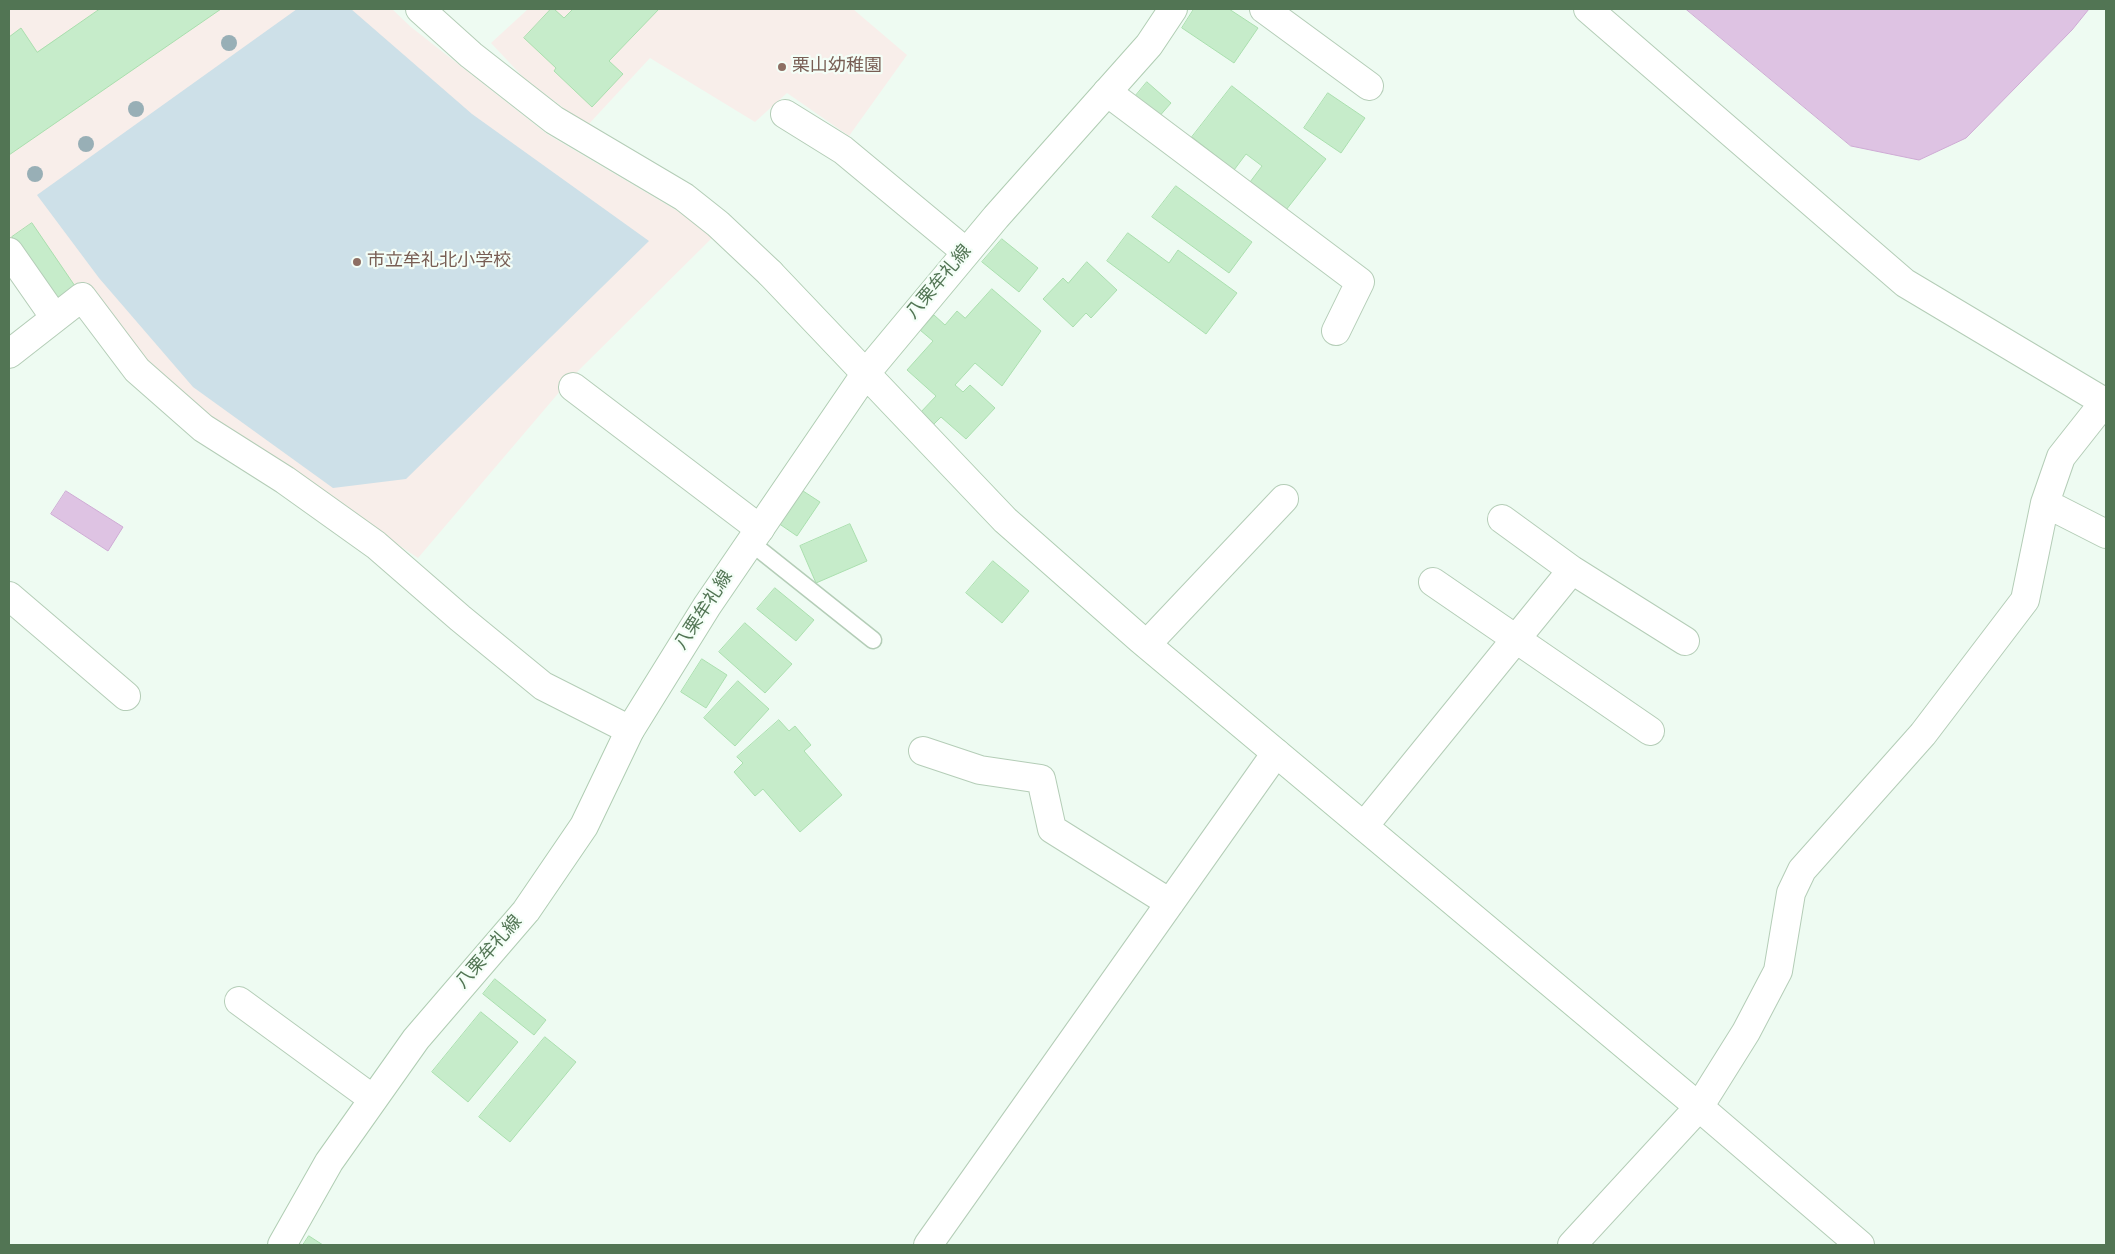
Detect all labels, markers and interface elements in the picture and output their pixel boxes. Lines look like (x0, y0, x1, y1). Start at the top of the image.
place label: 栗山幼稚園 (792, 56, 882, 78)
marker: 栗山幼稚園 (776, 61, 788, 73)
street label: 八栗牟礼線 (903, 242, 977, 324)
place label: 市立牟礼北小学校 (367, 251, 511, 273)
marker: 市立牟礼北小学校 (351, 256, 363, 268)
street label: 八栗牟礼線 (671, 567, 739, 655)
street label: 八栗牟礼線 (452, 912, 528, 994)

